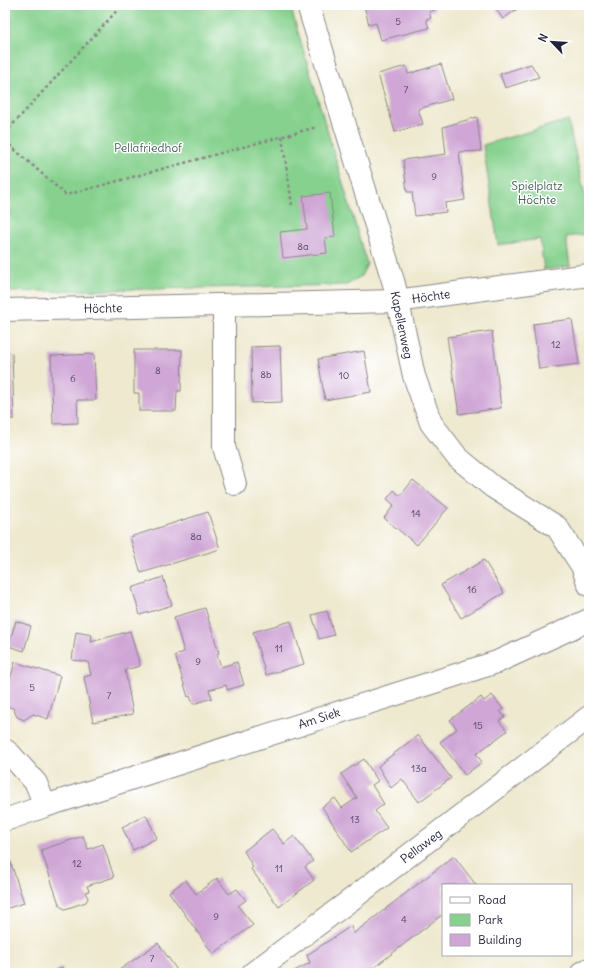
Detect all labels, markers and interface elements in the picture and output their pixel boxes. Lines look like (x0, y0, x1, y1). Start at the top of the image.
house number: 5 (395, 15, 401, 28)
north arrow (532, 22, 572, 62)
text: N (535, 31, 551, 44)
house number: 7 (404, 83, 409, 96)
park label: Pellafriedhof (114, 140, 183, 155)
house number: 9 (431, 170, 437, 183)
park label: Spielplatz Höchte (511, 178, 563, 207)
house number: 8a (297, 240, 309, 253)
street label: Höchte (411, 286, 451, 306)
street label: Kapellenweg (388, 290, 416, 360)
street label: Höchte (84, 300, 122, 316)
house number: 12 (551, 338, 561, 351)
house number: 8 (155, 364, 161, 377)
house number: 8b (260, 368, 272, 381)
house number: 10 (339, 369, 349, 382)
house number: 6 (70, 372, 76, 385)
house number: 14 (411, 507, 421, 520)
house number: 8a (190, 530, 202, 543)
house number: 16 (467, 583, 477, 596)
house number: 11 (275, 642, 283, 655)
house number: 9 (195, 655, 201, 668)
house number: 5 (29, 681, 35, 694)
house number: 7 (107, 689, 112, 702)
street label: Am Siek (296, 704, 342, 732)
house number: 15 (473, 719, 483, 732)
house number: 13a (411, 762, 427, 775)
house number: 13 (350, 813, 360, 826)
street label: Pellaweg (397, 826, 445, 866)
house number: 12 (72, 857, 82, 870)
house number: 11 (275, 862, 283, 875)
legend (442, 884, 572, 956)
text: Road (478, 892, 506, 907)
house number: 9 (213, 910, 219, 923)
text: Park (478, 912, 503, 927)
house number: 4 (401, 913, 407, 926)
text: Building (478, 932, 522, 947)
house number: 7 (150, 952, 155, 965)

